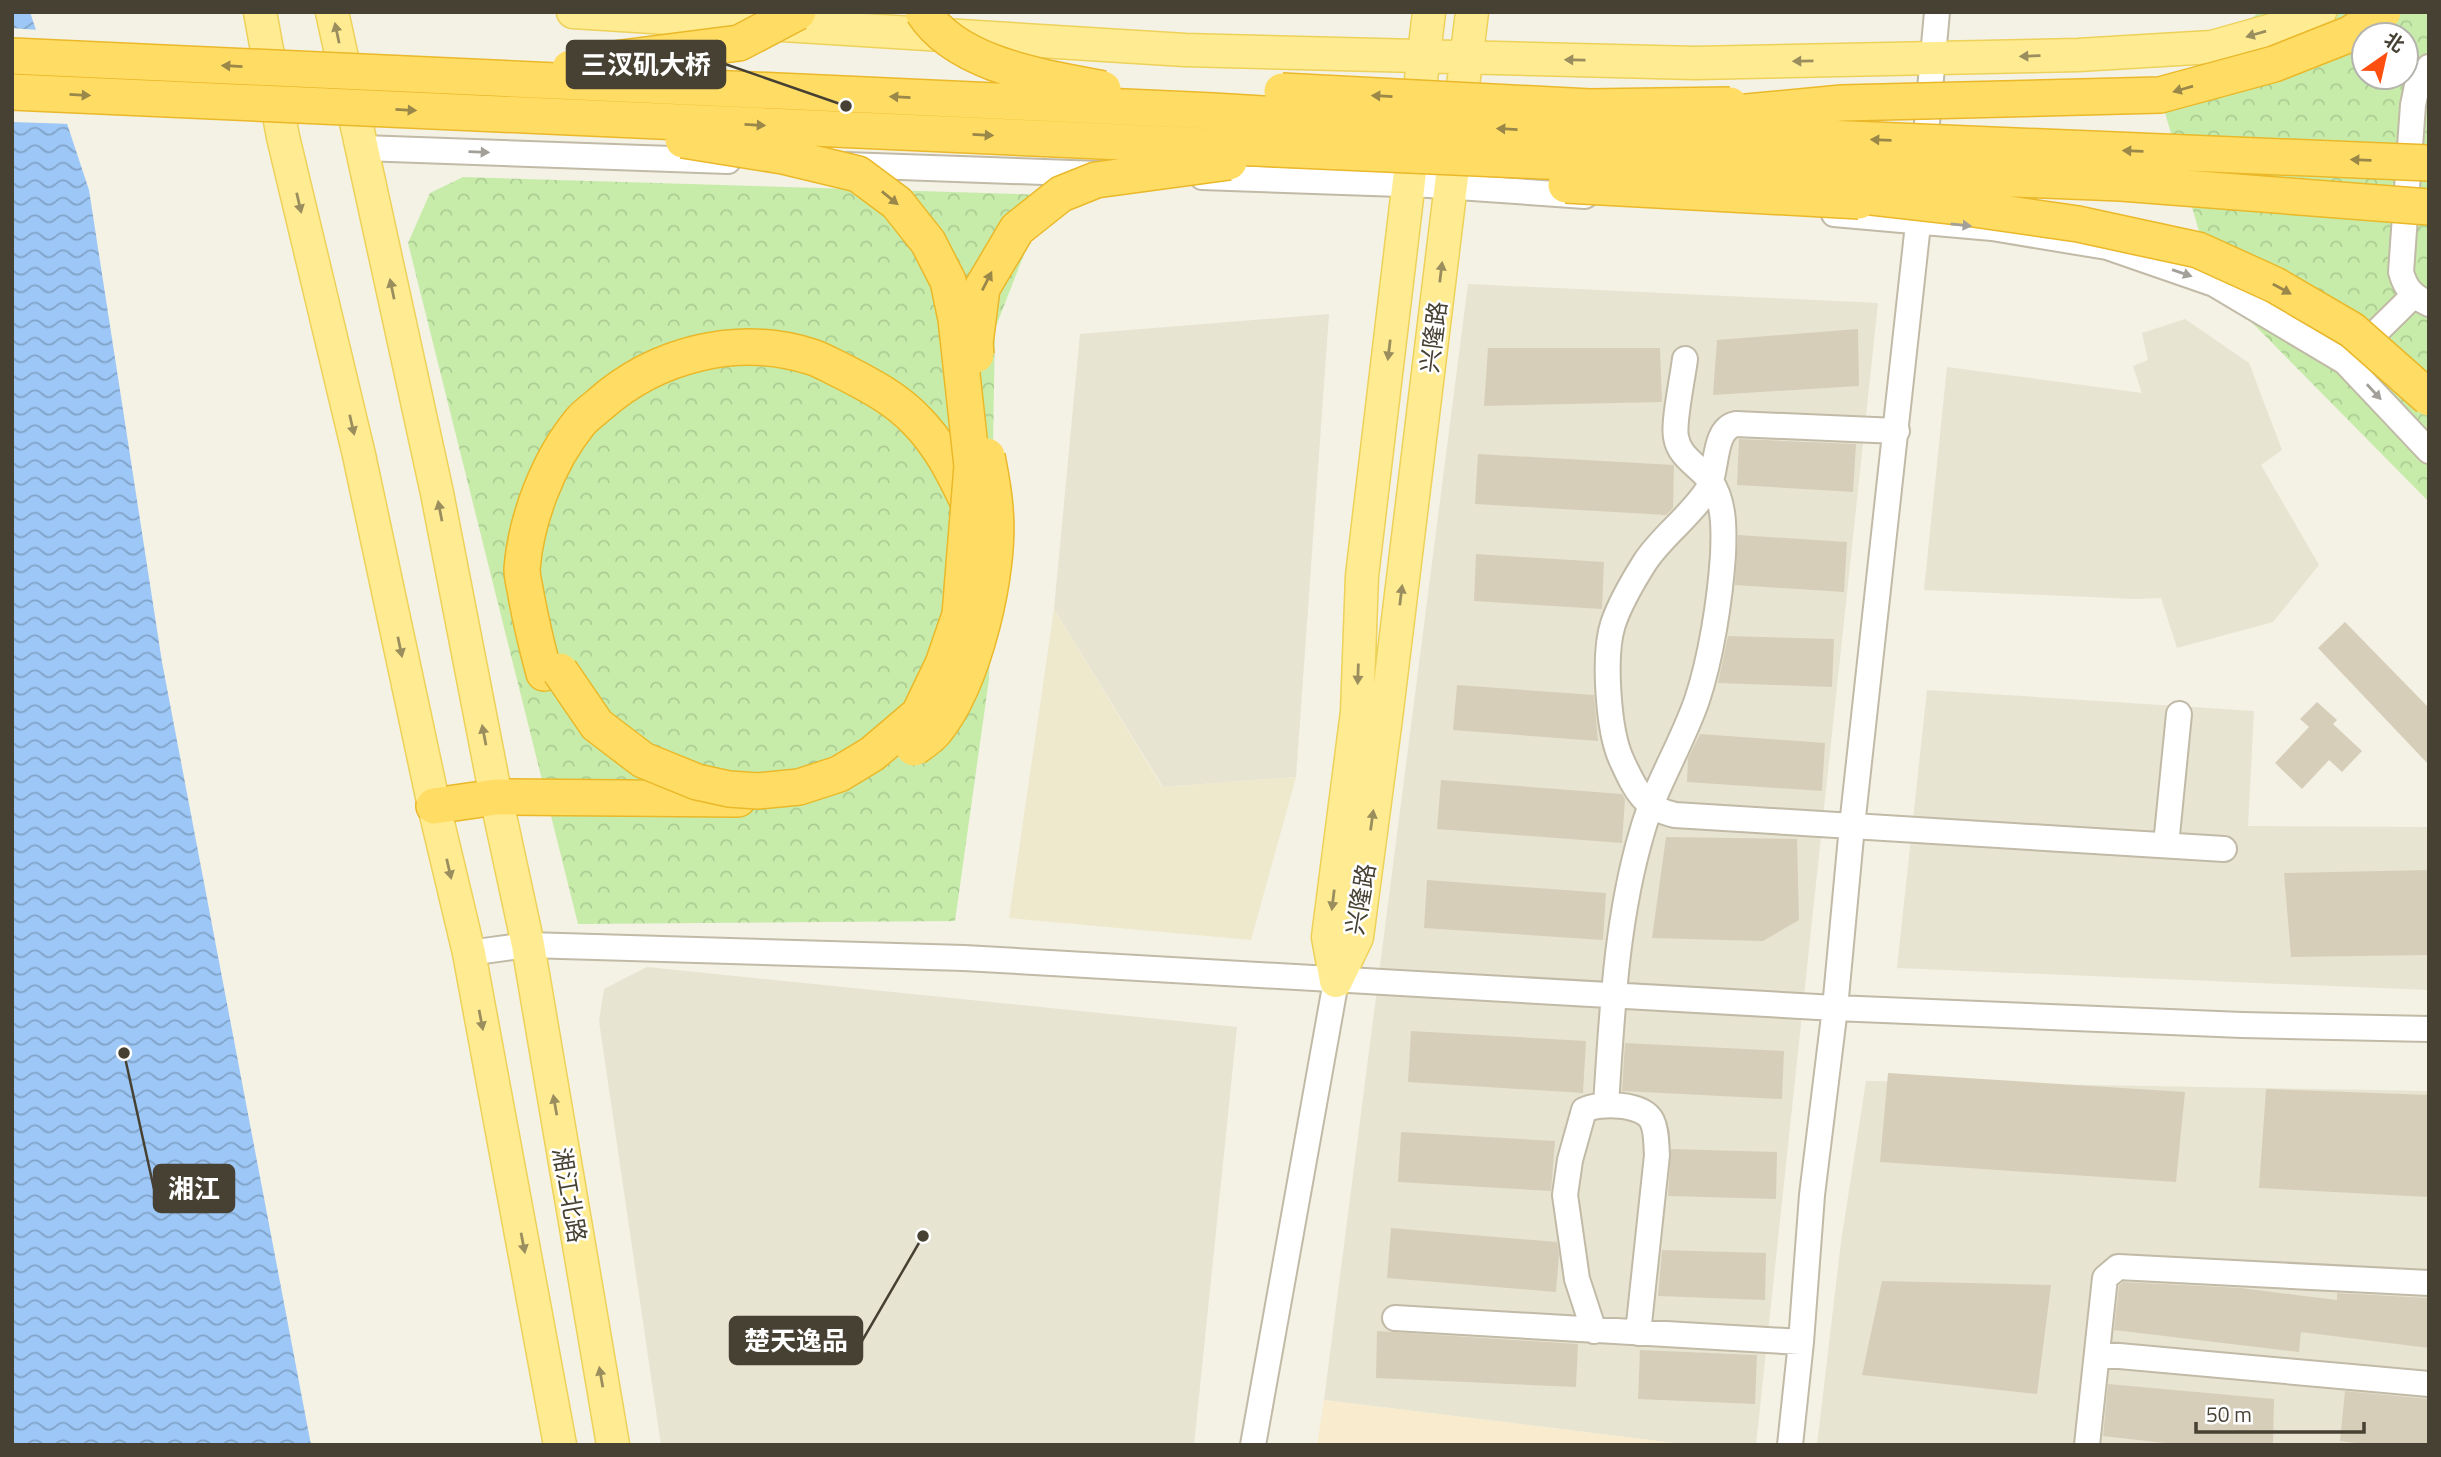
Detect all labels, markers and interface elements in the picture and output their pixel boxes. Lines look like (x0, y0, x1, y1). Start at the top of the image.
north arrow (2350, 21, 2420, 91)
one-way arrow (331, 22, 342, 44)
text: 北 (2379, 24, 2411, 59)
one-way arrow (2245, 30, 2266, 40)
callout: 三汊矶大桥 (567, 41, 725, 88)
text: 三汊矶大桥 (581, 45, 711, 84)
one-way arrow (2019, 50, 2041, 62)
one-way arrow (1564, 54, 1586, 66)
one-way arrow (1791, 56, 1813, 67)
one-way arrow (221, 61, 243, 72)
one-way arrow (2172, 84, 2193, 94)
one-way arrow (70, 90, 92, 101)
one-way arrow (889, 91, 911, 102)
one-way arrow (1370, 91, 1392, 102)
one-way arrow (395, 104, 417, 115)
one-way arrow (745, 120, 767, 131)
one-way arrow (1496, 123, 1518, 134)
one-way arrow (972, 130, 994, 141)
one-way arrow (1870, 135, 1892, 146)
one-way arrow (2122, 145, 2144, 156)
one-way arrow (468, 146, 490, 158)
one-way arrow (2349, 155, 2371, 166)
one-way arrow (881, 191, 899, 206)
one-way arrow (294, 193, 305, 215)
one-way arrow (1950, 220, 1972, 231)
one-way arrow (1436, 261, 1447, 283)
one-way arrow (2172, 268, 2193, 279)
one-way arrow (981, 271, 993, 291)
one-way arrow (387, 278, 398, 300)
one-way arrow (2272, 283, 2291, 295)
street label: 兴隆路 (1411, 299, 1455, 375)
one-way arrow (1383, 339, 1394, 361)
one-way arrow (2365, 383, 2381, 400)
one-way arrow (347, 414, 358, 436)
one-way arrow (434, 500, 445, 522)
one-way arrow (1395, 584, 1406, 606)
one-way arrow (395, 636, 406, 658)
one-way arrow (1353, 663, 1364, 685)
one-way arrow (478, 724, 489, 746)
one-way arrow (1367, 809, 1378, 831)
one-way arrow (444, 858, 455, 880)
street label: 兴隆路 (1336, 860, 1384, 938)
one-way arrow (1327, 889, 1338, 911)
one-way arrow (476, 1009, 487, 1031)
one-way arrow (549, 1094, 560, 1116)
street label: 湘江北路 (544, 1145, 596, 1245)
callout: 湘江 (154, 1165, 234, 1212)
text: 湘江 (168, 1169, 220, 1208)
one-way arrow (518, 1233, 529, 1255)
callout: 楚天逸品 (730, 1317, 862, 1364)
text: 楚天逸品 (744, 1321, 848, 1360)
one-way arrow (595, 1366, 606, 1388)
scale bar (2196, 1390, 2364, 1434)
text: 50 m (2206, 1398, 2252, 1430)

